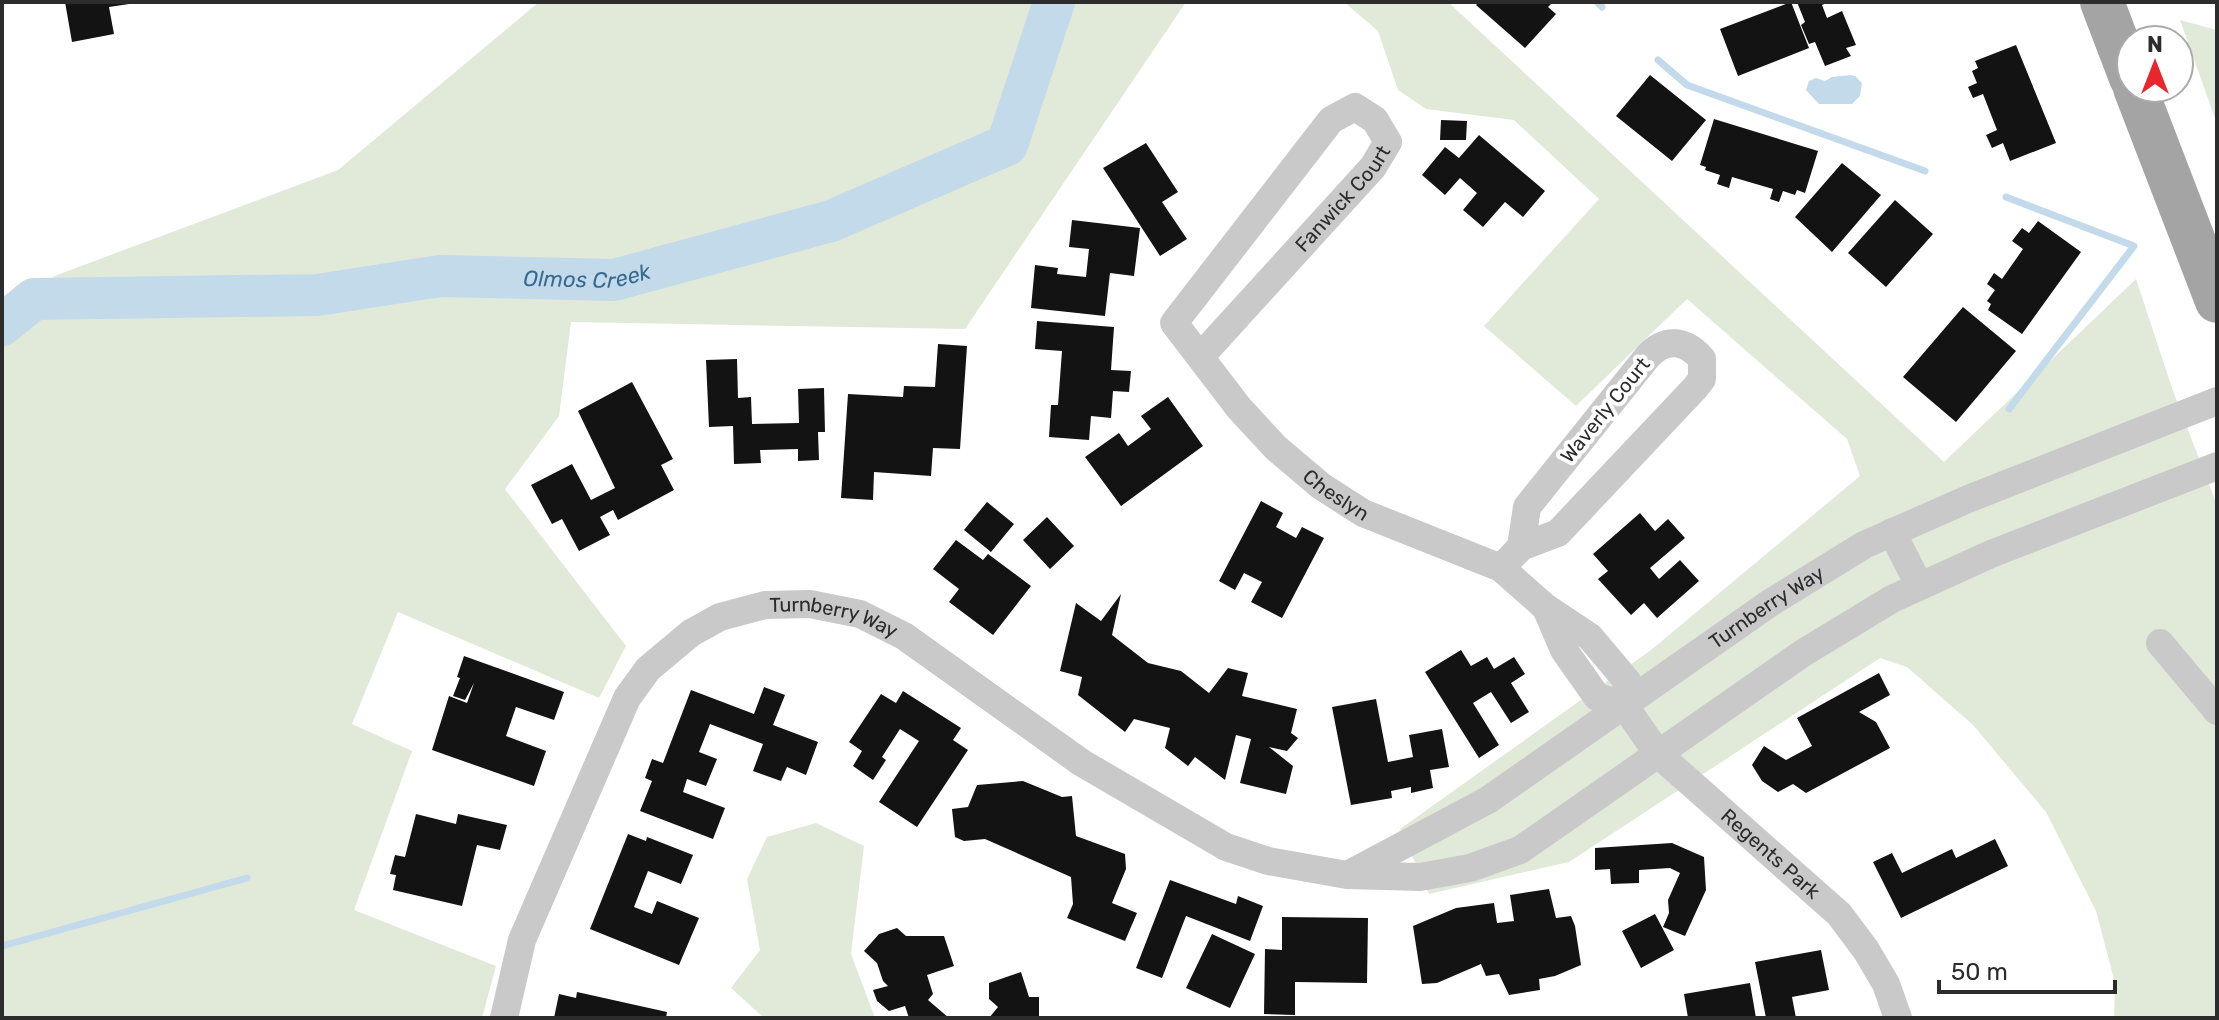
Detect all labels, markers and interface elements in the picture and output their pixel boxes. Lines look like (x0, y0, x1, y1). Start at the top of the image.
north arrow (2115, 24, 2195, 104)
text: N (2147, 31, 2163, 58)
street label: Fanwick Court (1290, 141, 1395, 257)
water label: Olmos Creek (523, 257, 654, 294)
street label: Waverly Court (1555, 352, 1655, 467)
street label: Cheslyn (1298, 464, 1374, 526)
street label: Turnberry Way (1704, 561, 1828, 654)
street label: Turnberry Way (769, 592, 902, 643)
street label: Regents Park (1716, 804, 1826, 904)
scale bar (1939, 944, 2115, 994)
text: 50 m (1951, 958, 2008, 986)

